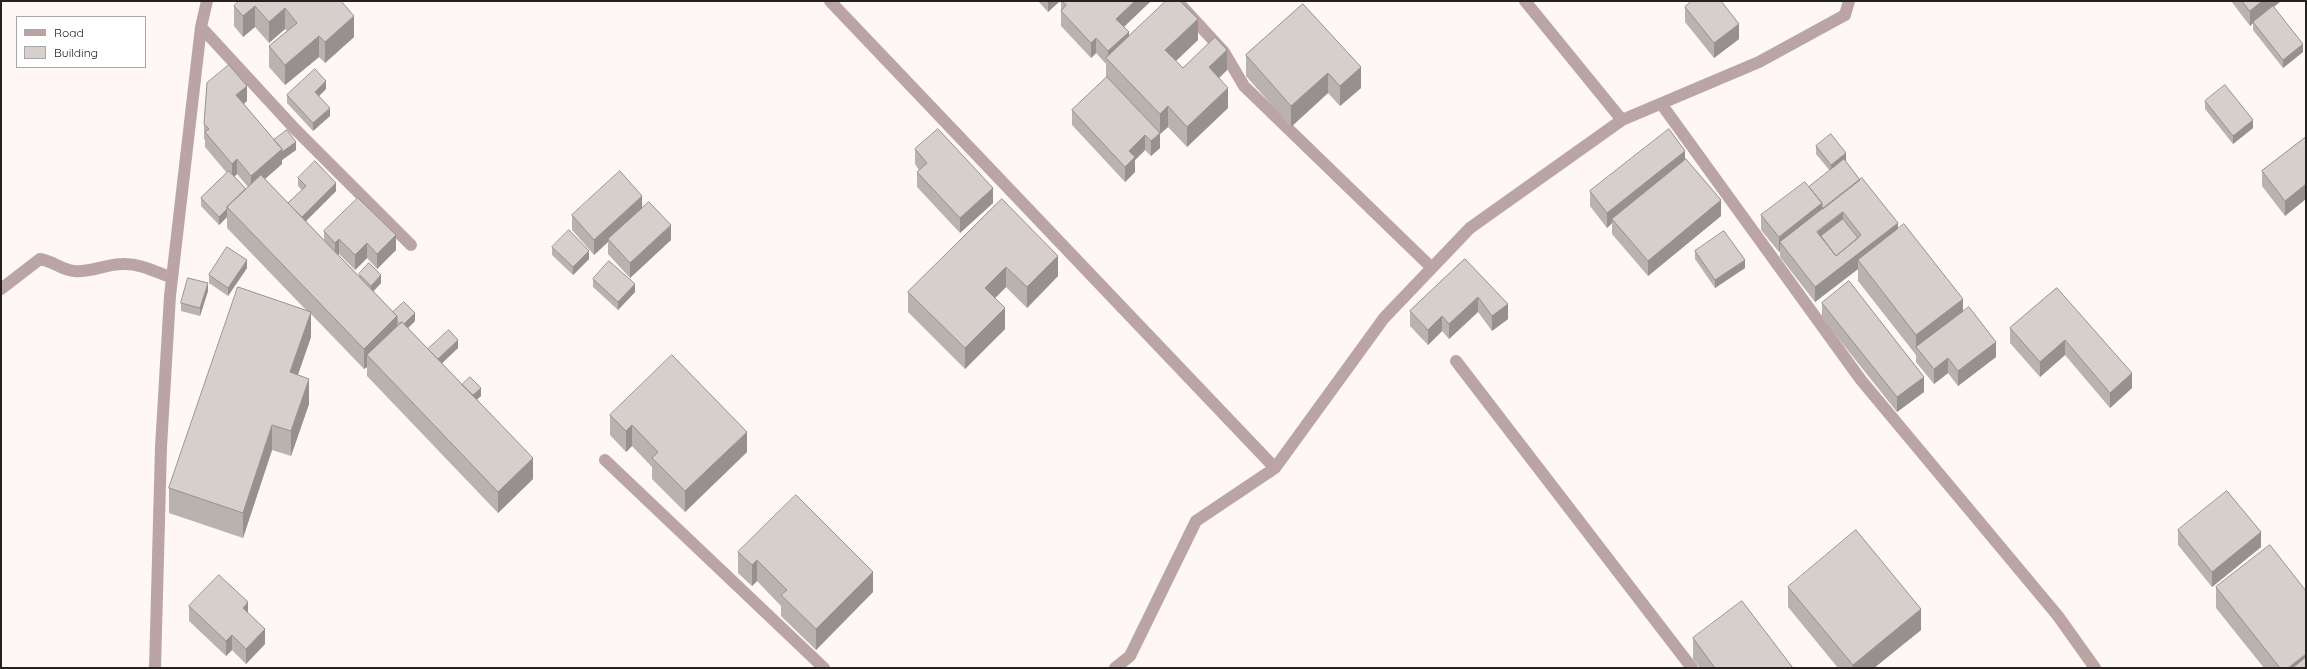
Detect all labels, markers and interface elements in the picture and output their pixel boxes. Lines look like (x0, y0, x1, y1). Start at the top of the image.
legend (16, 16, 146, 68)
text: Road (54, 25, 84, 40)
text: Building (54, 45, 98, 60)

